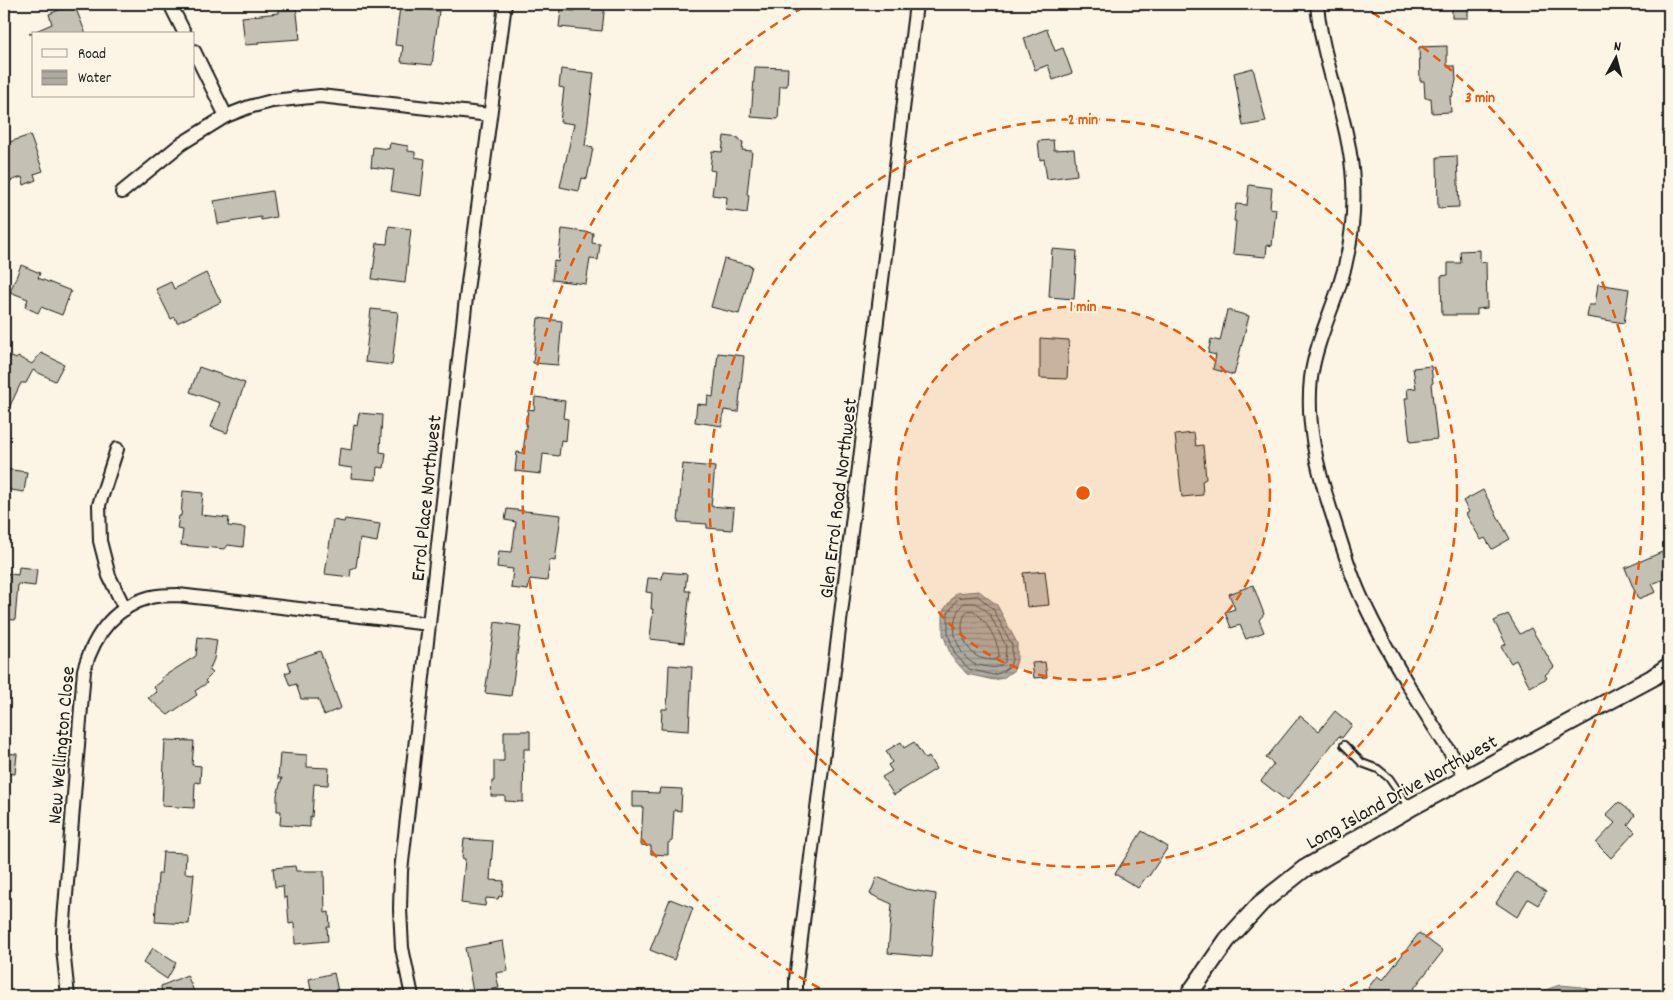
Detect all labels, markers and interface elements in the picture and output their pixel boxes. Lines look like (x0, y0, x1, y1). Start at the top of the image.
legend (32, 32, 195, 98)
north arrow (1590, 32, 1640, 82)
text: N (1613, 37, 1622, 57)
text: Road (78, 44, 106, 66)
text: Water (78, 68, 112, 90)
text: 3 min (1465, 88, 1495, 110)
text: 2 min (1068, 110, 1098, 132)
text: 1 min (1070, 297, 1096, 319)
street label: Glen Errol Road Northwest (814, 396, 866, 600)
street label: Errol Place Northwest (405, 414, 451, 583)
centre of rings (1074, 484, 1092, 502)
street label: New Wellington Close (42, 665, 84, 825)
street label: Long Island Drive Northwest (1302, 729, 1503, 858)

